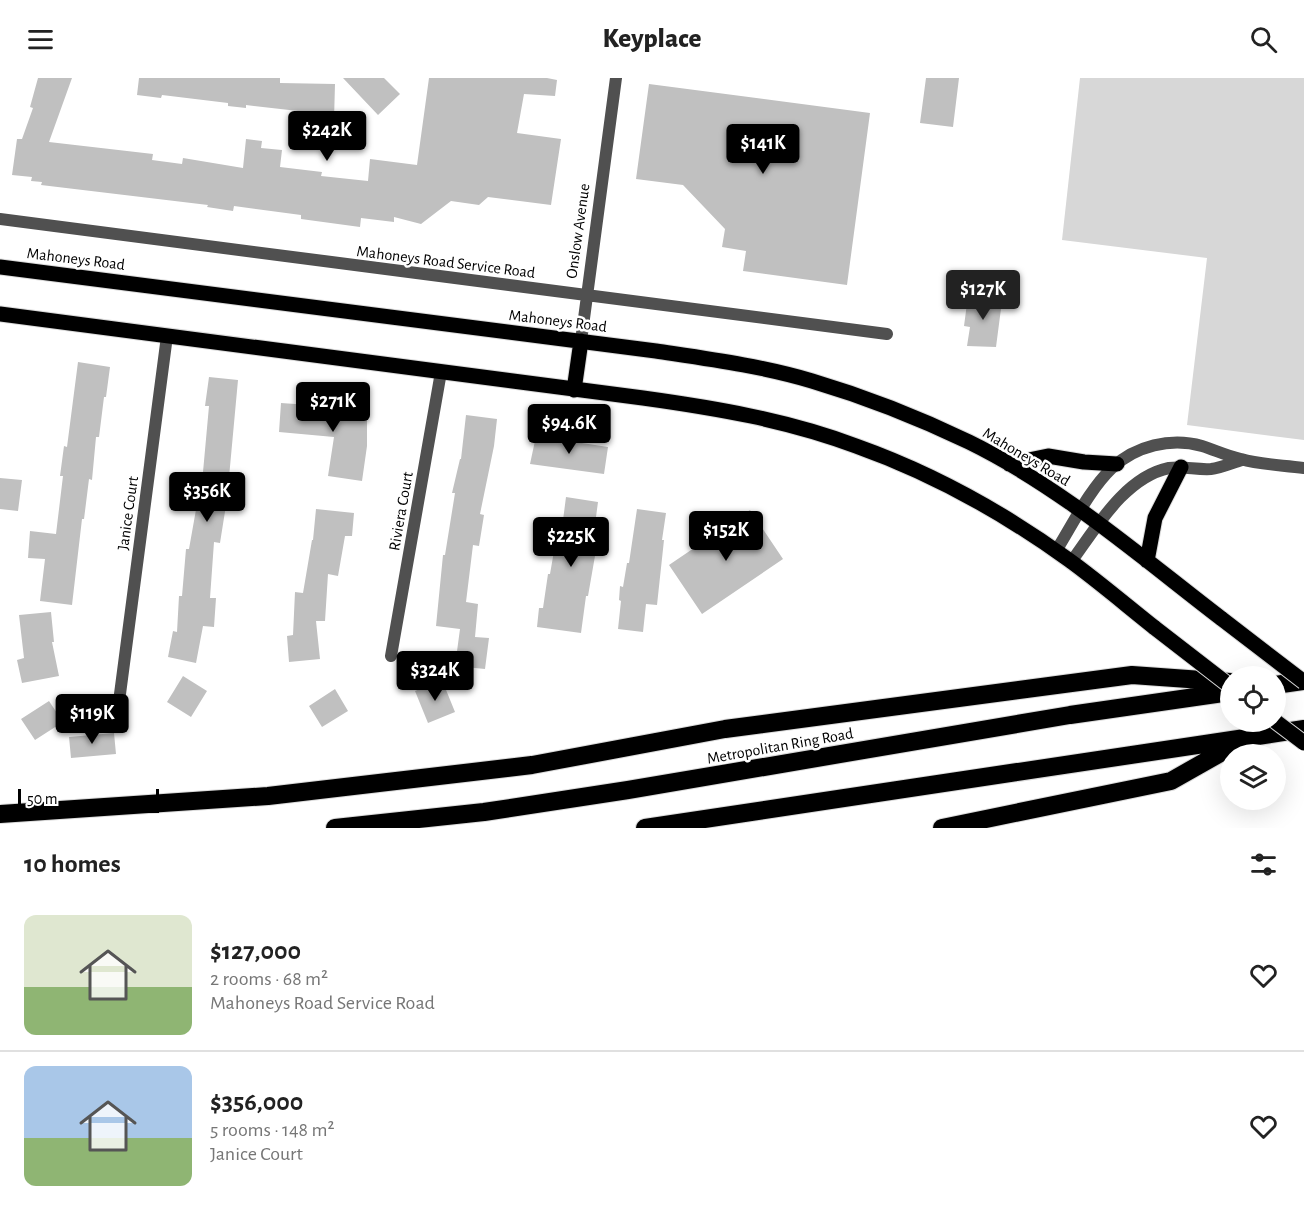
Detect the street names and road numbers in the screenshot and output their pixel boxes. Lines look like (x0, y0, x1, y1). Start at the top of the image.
street label: Onslow Avenue (563, 183, 593, 280)
street label: Mahoneys Road Service Road (355, 243, 536, 282)
street label: Mahoneys Road (26, 245, 126, 274)
street label: Mahoneys Road (508, 307, 608, 336)
street label: Mahoneys Road (980, 425, 1073, 490)
street label: Riviera Court (386, 470, 416, 552)
street label: Janice Court (115, 475, 141, 551)
street label: Metropolitan Ring Road (706, 725, 855, 767)

